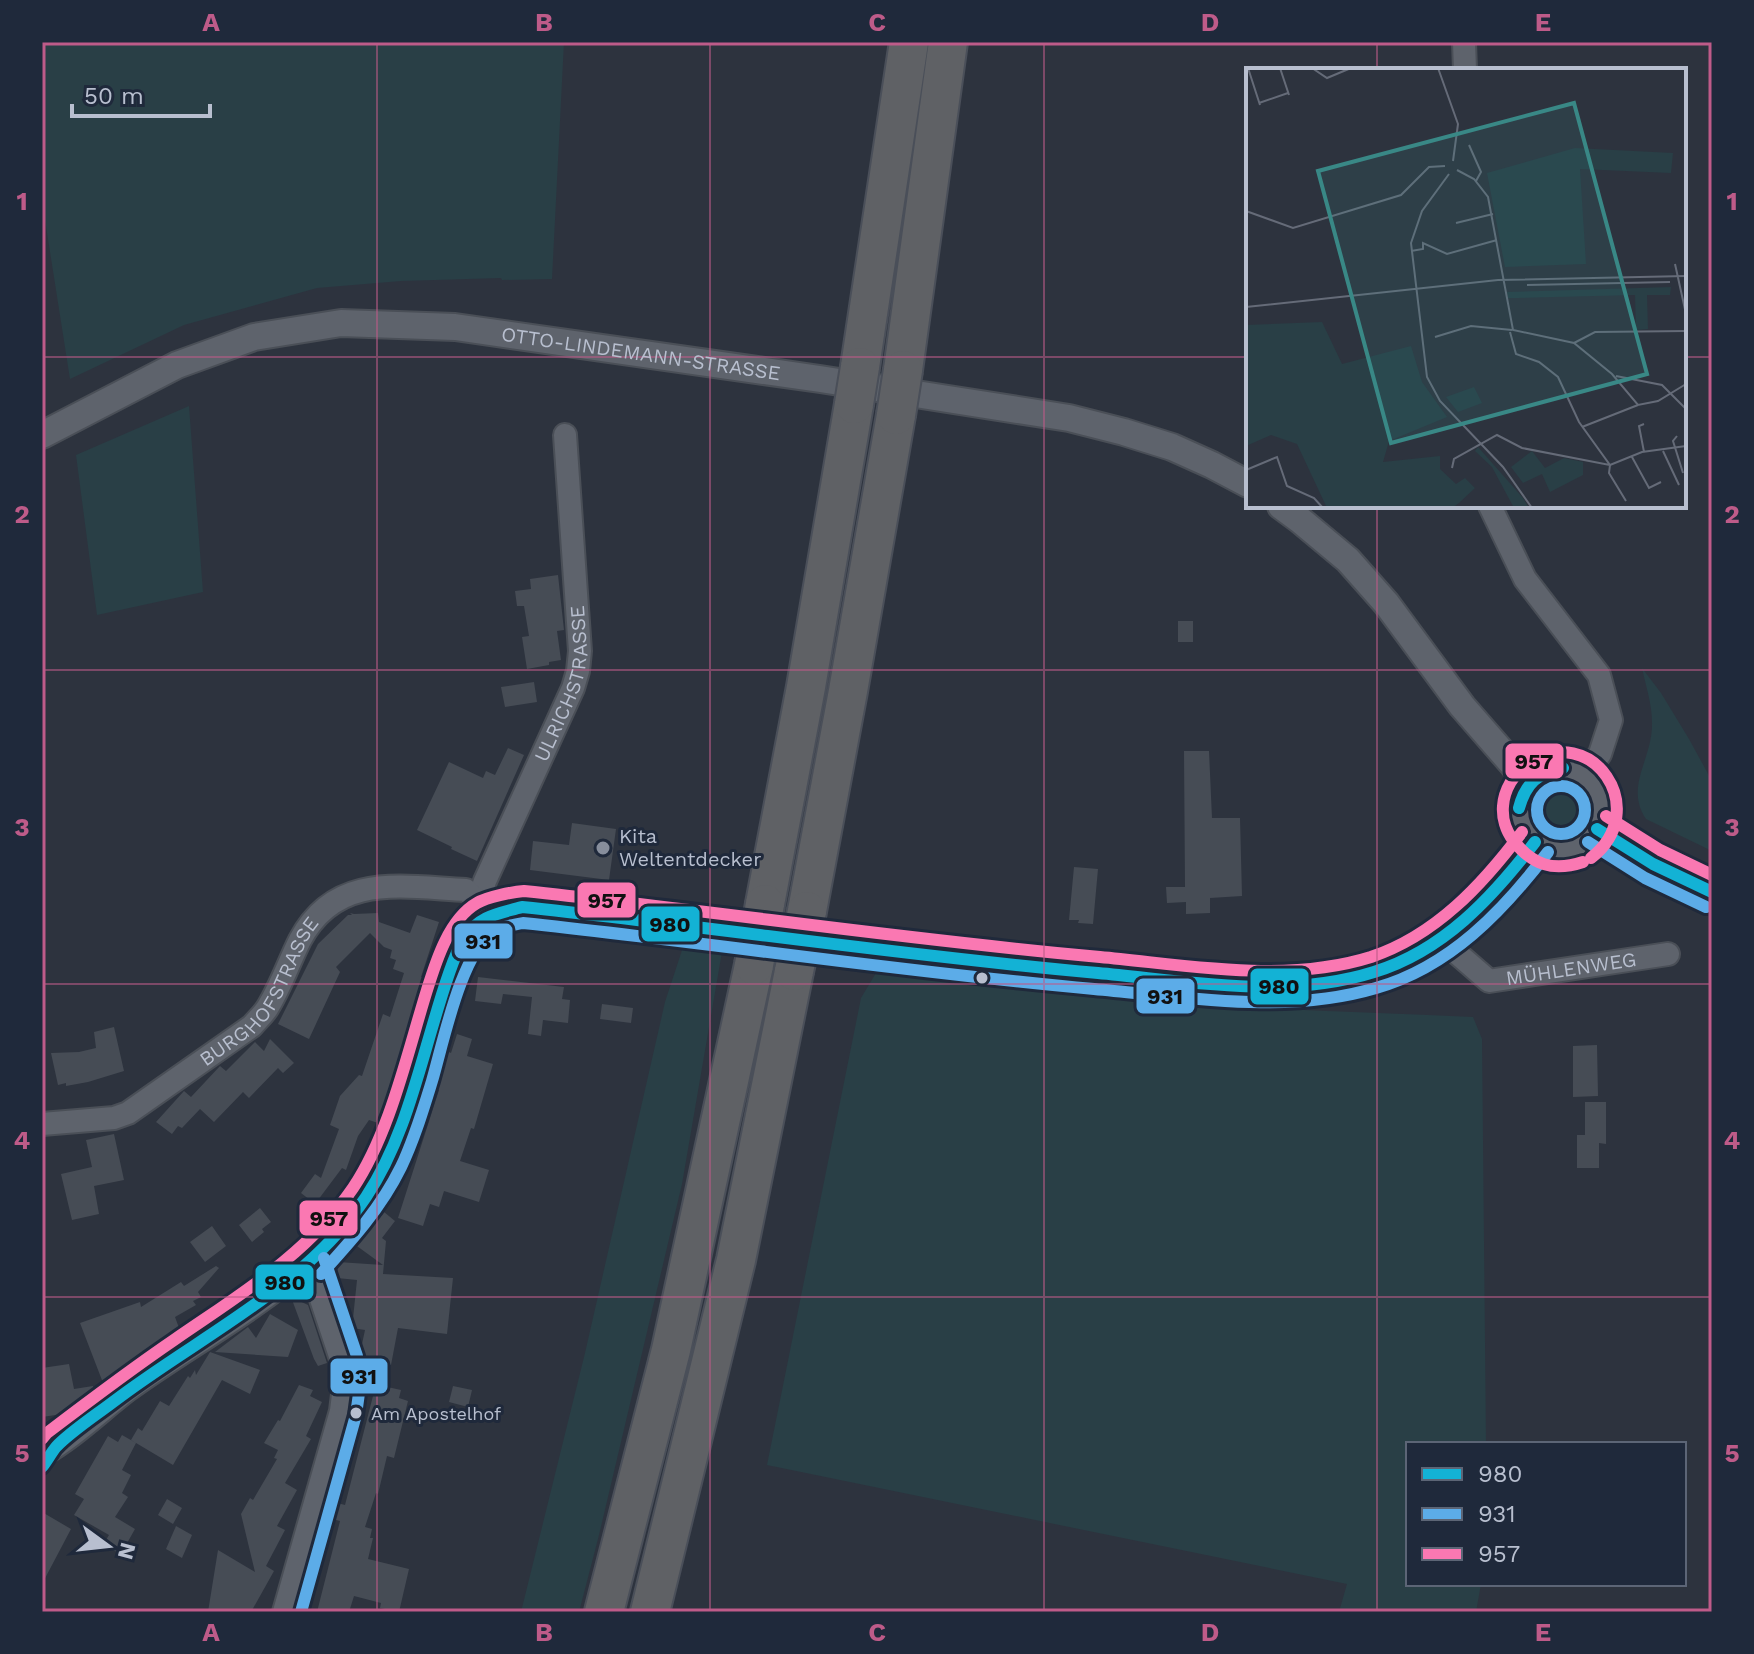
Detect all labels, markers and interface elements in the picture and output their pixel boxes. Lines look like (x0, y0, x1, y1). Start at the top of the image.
text: A (202, 7, 220, 37)
text: B (535, 7, 553, 37)
text: C (868, 7, 886, 37)
text: D (1201, 7, 1219, 37)
text: E (1535, 7, 1551, 37)
scale bar (72, 68, 210, 118)
inset map (1246, 68, 1686, 508)
text: 50 m (84, 82, 144, 110)
text: 1 (16, 186, 28, 216)
text: 1 (1726, 186, 1738, 216)
street label: OTTO-LINDEMANN-STRASSE (500, 322, 782, 385)
text: 2 (14, 499, 30, 529)
text: 2 (1724, 499, 1740, 529)
street label: ULRICHSTRASSE (529, 605, 592, 765)
line badge: 957 (1504, 742, 1565, 780)
text: 957 (1515, 749, 1553, 774)
text: 3 (14, 812, 30, 842)
text: 3 (1724, 812, 1740, 842)
place label: Kita Weltentdecker (619, 824, 761, 871)
marker: Kita Weltentdecker (594, 839, 612, 857)
line badge: 957 (576, 881, 637, 919)
text: 957 (588, 888, 626, 913)
line badge: 980 (640, 905, 701, 943)
street label: BURGHOFSTRASSE (195, 912, 324, 1071)
text: 980 (649, 912, 691, 937)
line badge: 931 (453, 922, 514, 960)
text: 931 (465, 929, 501, 954)
street label: MÜHLENWEG (1504, 947, 1638, 990)
line badge: 980 (1249, 967, 1310, 1006)
unlabelled marker (974, 970, 990, 986)
text: 980 (1258, 974, 1300, 999)
line badge: 931 (1135, 977, 1196, 1015)
text: 931 (1147, 984, 1183, 1009)
text: 4 (14, 1125, 31, 1155)
text: 4 (1724, 1125, 1741, 1155)
line badge: 957 (298, 1199, 359, 1237)
text: 957 (310, 1206, 348, 1231)
line badge: 980 (254, 1263, 315, 1301)
text: 980 (264, 1270, 306, 1295)
line badge: 931 (329, 1357, 389, 1395)
text: 931 (341, 1364, 377, 1389)
place label: Am Apostelhof (371, 1403, 501, 1424)
marker: Am Apostelhof (348, 1405, 364, 1421)
text: 5 (14, 1438, 30, 1468)
text: 5 (1724, 1438, 1740, 1468)
legend (1406, 1442, 1686, 1586)
text: 980 (1478, 1460, 1523, 1488)
text: 931 (1478, 1500, 1516, 1528)
north arrow (68, 1506, 148, 1586)
text: N (113, 1540, 141, 1562)
text: 957 (1478, 1540, 1520, 1568)
text: A (202, 1617, 220, 1647)
text: B (535, 1617, 553, 1647)
text: C (868, 1617, 886, 1647)
text: D (1201, 1617, 1219, 1647)
text: E (1535, 1617, 1551, 1647)

